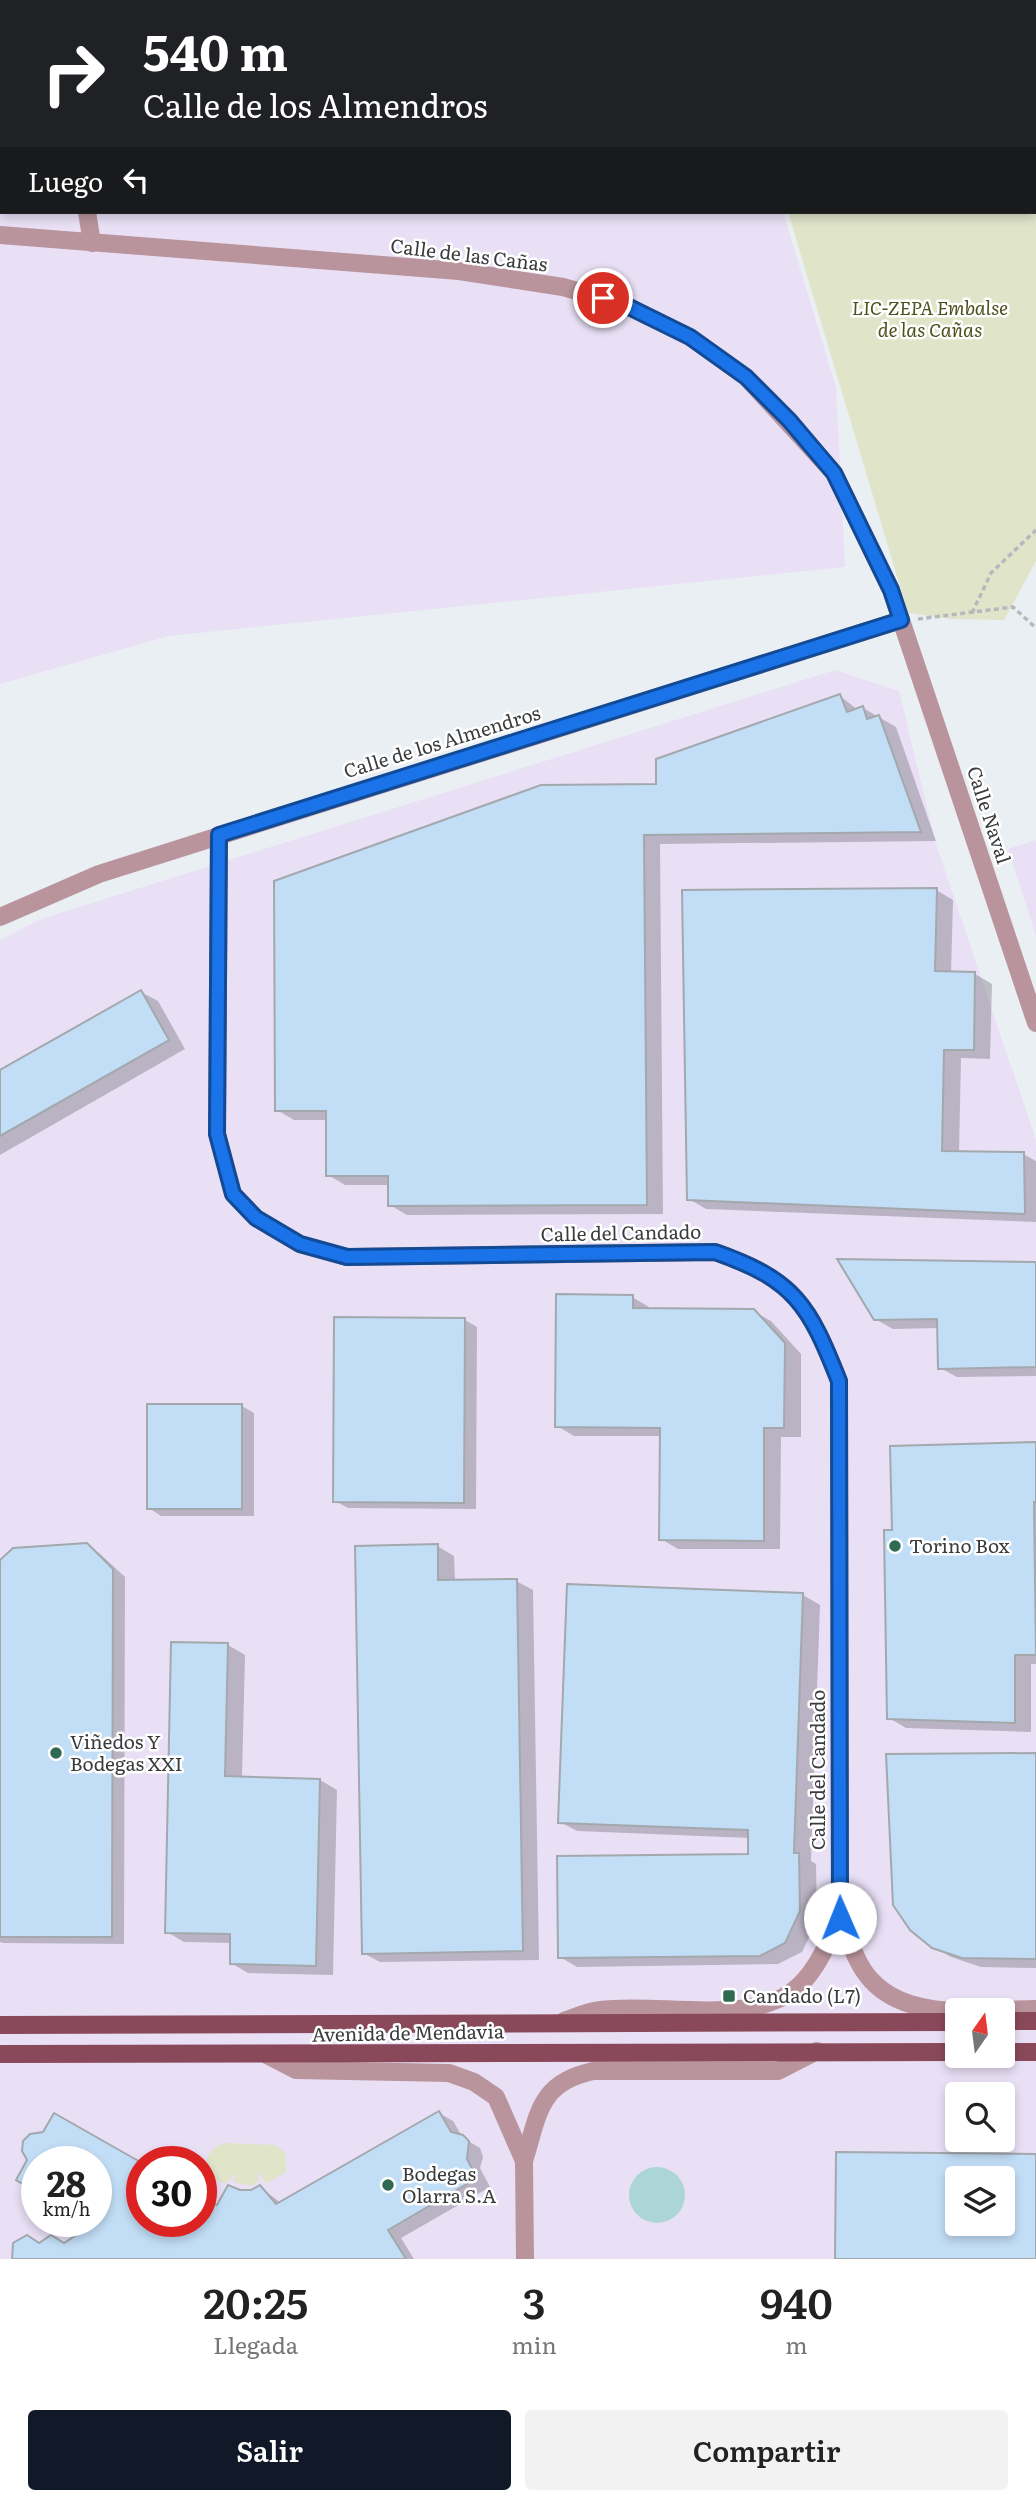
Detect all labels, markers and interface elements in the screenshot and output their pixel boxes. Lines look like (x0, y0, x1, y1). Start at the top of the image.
text: 540 m (143, 13, 288, 86)
icon: right (28, 28, 119, 119)
text: Calle de los Almendros (143, 80, 487, 128)
text: Luego (28, 161, 103, 200)
icon: left (117, 161, 155, 199)
street label: Calle de las Cañas (389, 230, 550, 278)
pin (573, 268, 633, 328)
icon: arrive (584, 279, 622, 317)
park label: LIC-ZEPA Embalse de las Cañas (852, 293, 1008, 343)
street label: Calle de los Almendros (340, 698, 544, 784)
street label: Calle Naval (961, 762, 1019, 867)
street label: Calle del Candado (540, 1217, 702, 1247)
place label: Torino Box (909, 1531, 1010, 1559)
marker: Torino Box (887, 1538, 903, 1554)
street label: Calle del Candado (803, 1690, 831, 1850)
place label: Viñedos Y Bodegas XXI (70, 1727, 182, 1777)
marker: Viñedos Y Bodegas XXI (48, 1745, 64, 1761)
position arrow (803, 1881, 877, 1955)
place label: Candado (L7) (743, 1981, 861, 2009)
marker: Candado (L7) (721, 1988, 737, 2004)
north arrow (945, 1998, 1015, 2068)
map controls (945, 1998, 1015, 2236)
street label: Avenida de Mendavia (312, 2016, 505, 2048)
button: search (945, 2082, 1015, 2152)
speed limit sign: 30 (126, 2146, 217, 2237)
text: 28 (47, 2156, 86, 2208)
place label: Bodegas Olarra S.A (402, 2159, 496, 2209)
button: layers (945, 2166, 1015, 2236)
marker: Bodegas Olarra S.A (380, 2177, 396, 2193)
text: km/h (43, 2195, 90, 2222)
text: 20:25 (203, 2270, 308, 2332)
text: 3 (523, 2270, 546, 2332)
text: 940 (760, 2270, 833, 2332)
text: Llegada (213, 2327, 298, 2361)
text: min (512, 2327, 557, 2361)
text: m (785, 2327, 808, 2361)
button: Salir (28, 2410, 511, 2490)
button: Compartir (525, 2410, 1008, 2490)

